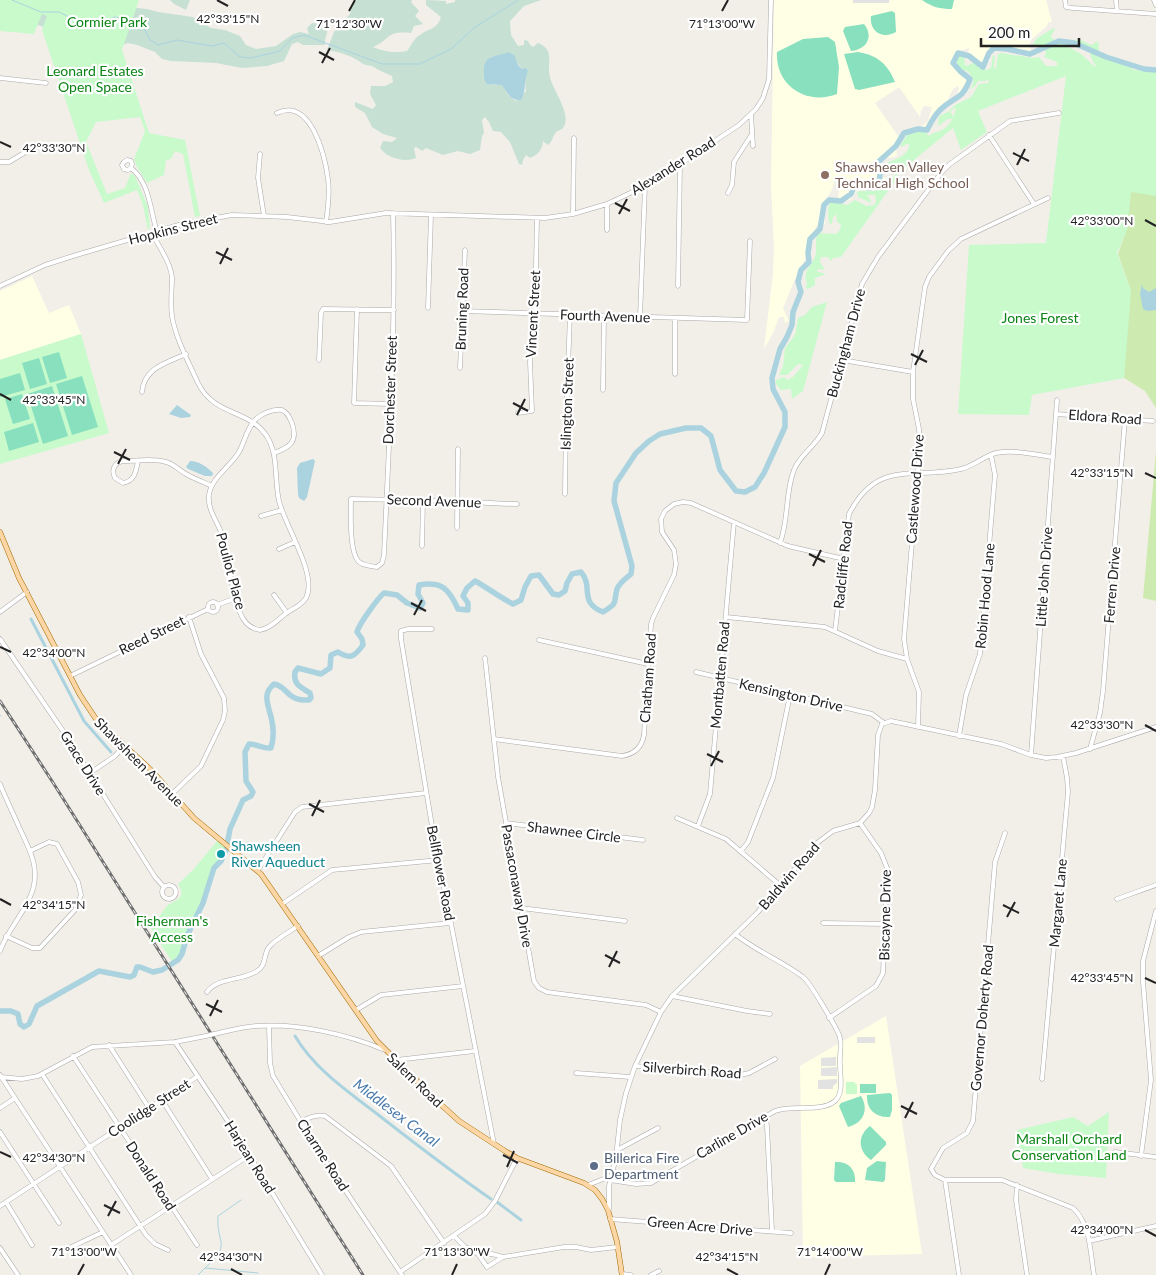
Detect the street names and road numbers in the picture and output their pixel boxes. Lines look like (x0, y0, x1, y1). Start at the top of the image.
street label: Alexander Road (627, 133, 718, 198)
street label: Hopkins Street (127, 209, 219, 248)
street label: Bruning Road (452, 267, 471, 351)
street label: Vincent Street (522, 270, 543, 358)
street label: Buckingham Drive (823, 286, 868, 399)
street label: Fourth Avenue (560, 305, 651, 326)
street label: Dorchester Street (379, 335, 400, 445)
street label: Islington Street (556, 357, 577, 451)
street label: Eldora Road (1068, 405, 1142, 428)
street label: Castlewood Drive (902, 434, 927, 544)
street label: Second Avenue (386, 490, 482, 511)
street label: Radcliffe Road (829, 520, 856, 610)
street label: Little John Drive (1032, 526, 1055, 628)
street label: Pouliot Place (213, 530, 250, 611)
street label: Robin Hood Lane (971, 542, 998, 649)
street label: Ferren Drive (1100, 546, 1123, 624)
street label: Reed Street (116, 611, 188, 658)
street label: Montbatten Road (706, 621, 733, 729)
street label: Chatham Road (636, 632, 659, 723)
street label: Kensington Drive (737, 674, 845, 715)
street label: Shawsheen Avenue (91, 714, 187, 810)
street label: Grace Drive (57, 727, 110, 798)
street label: Shawnee Circle (526, 817, 622, 846)
street label: Passaconaway Drive (498, 823, 537, 949)
street label: Bellflower Road (424, 824, 459, 922)
street label: Baldwin Road (755, 838, 823, 913)
street label: Margaret Lane (1045, 858, 1070, 948)
street label: Biscayne Drive (875, 869, 894, 961)
street label: Governor Doherty Road (967, 944, 996, 1092)
street label: Salem Road (384, 1049, 447, 1111)
street label: Silverbirch Road (642, 1058, 742, 1081)
street label: Coolidge Street (104, 1075, 193, 1140)
street label: Carline Drive (693, 1107, 771, 1162)
street label: Charme Road (294, 1115, 353, 1194)
street label: Harjean Road (221, 1117, 280, 1196)
street label: Donald Road (123, 1138, 180, 1214)
street label: Green Acre Drive (647, 1212, 753, 1239)

